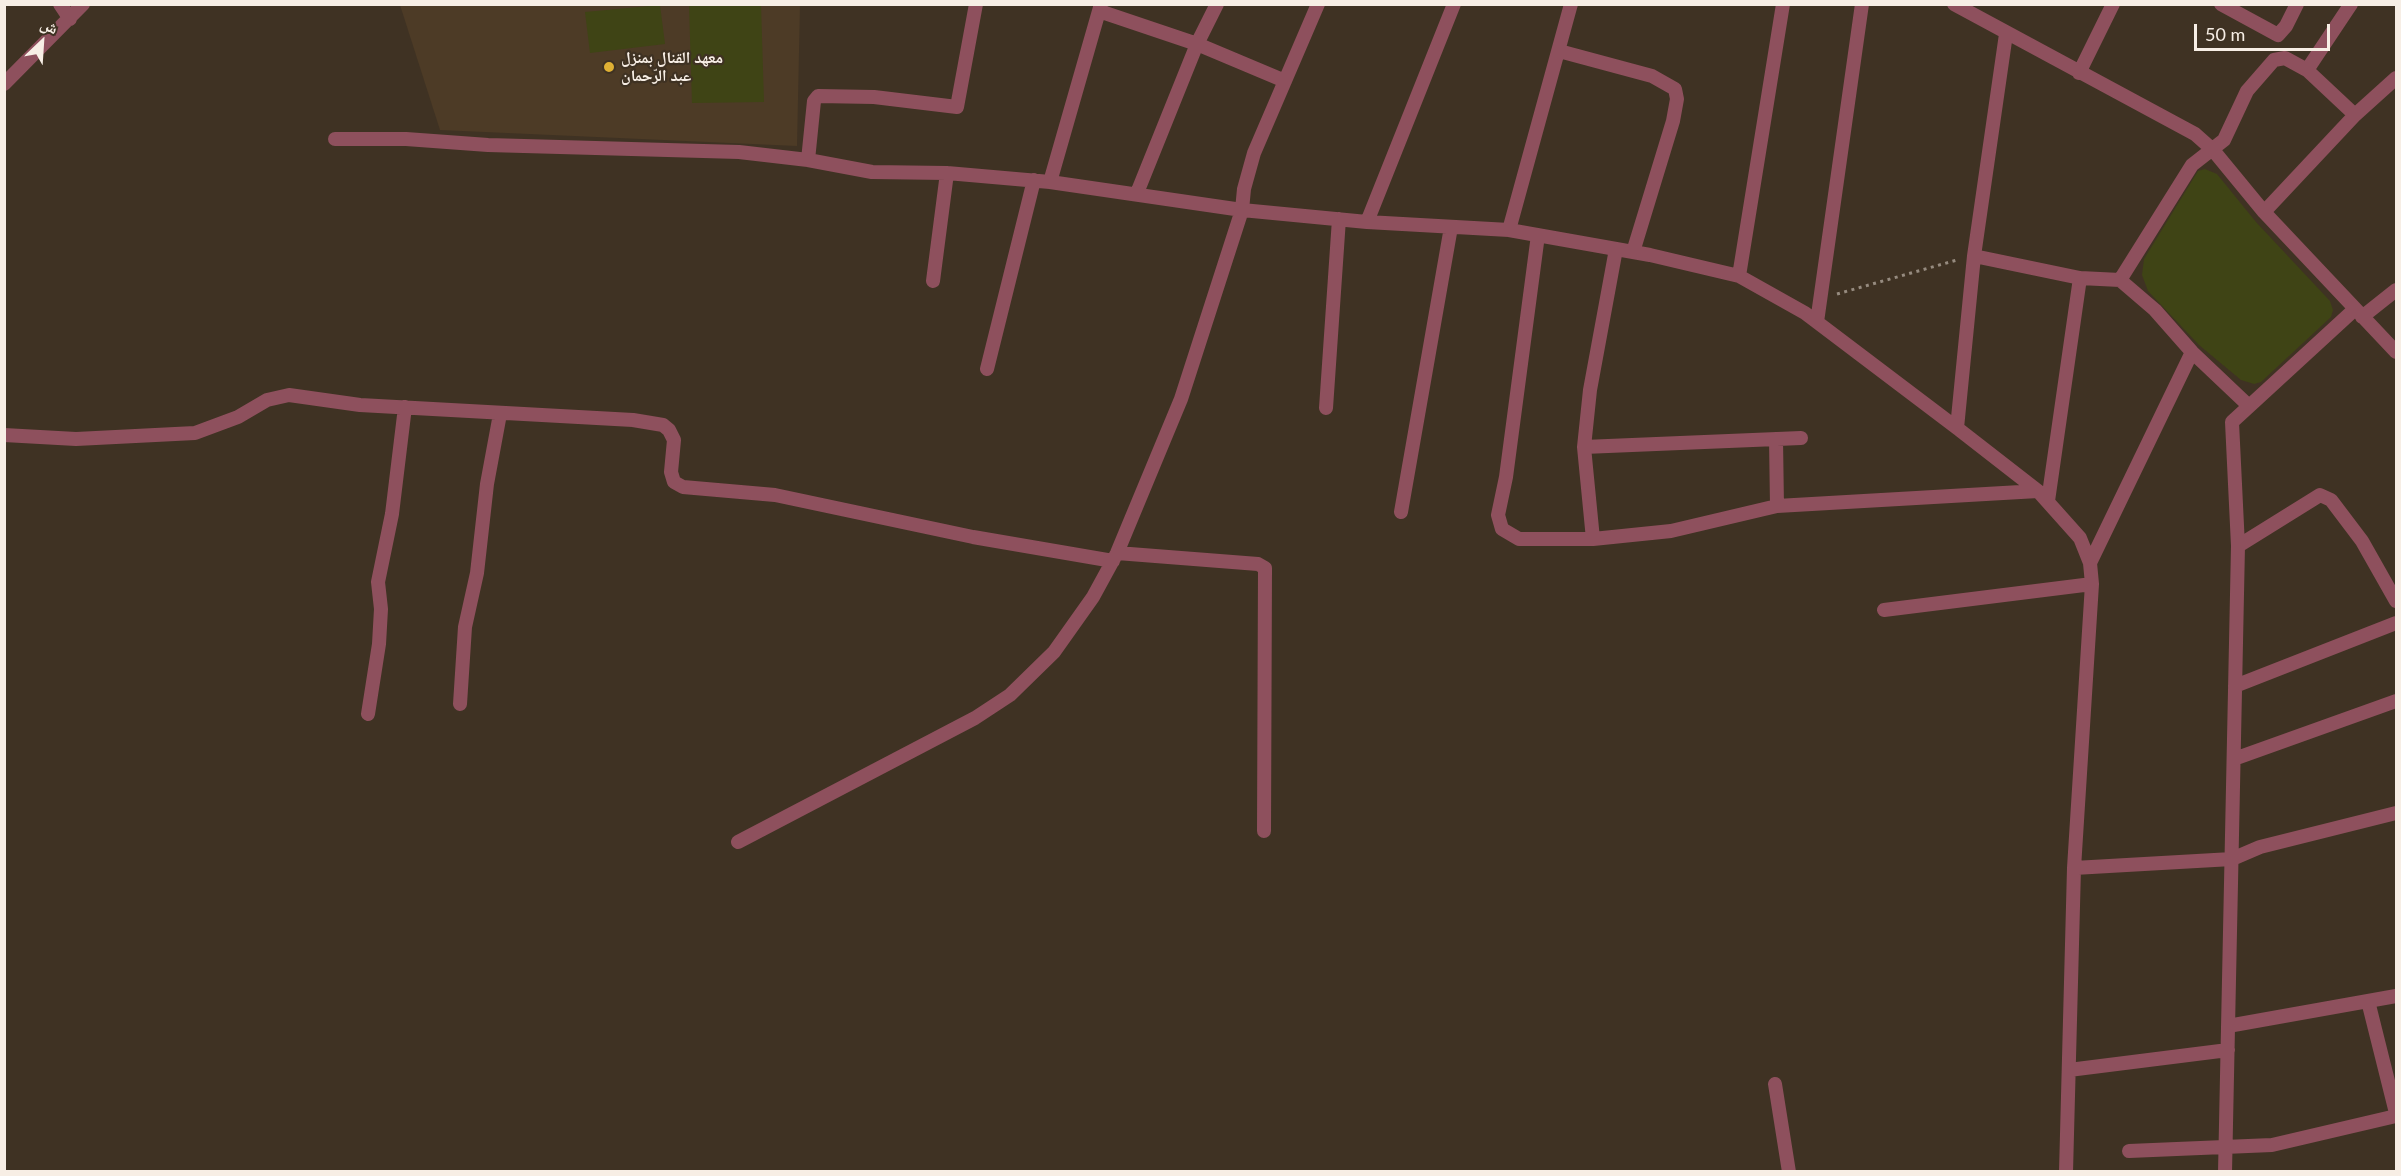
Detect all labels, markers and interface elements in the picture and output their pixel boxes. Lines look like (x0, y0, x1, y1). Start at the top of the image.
north arrow (12, 12, 72, 72)
scale bar (2197, 12, 2334, 50)
text: ش (38, 13, 62, 37)
text: 50 m (2205, 23, 2245, 45)
place label: معهد القنال بمنزل عبد الرّحمان (621, 48, 723, 86)
marker: معهد القنال بمنزل عبد الرّحمان (602, 60, 616, 74)

